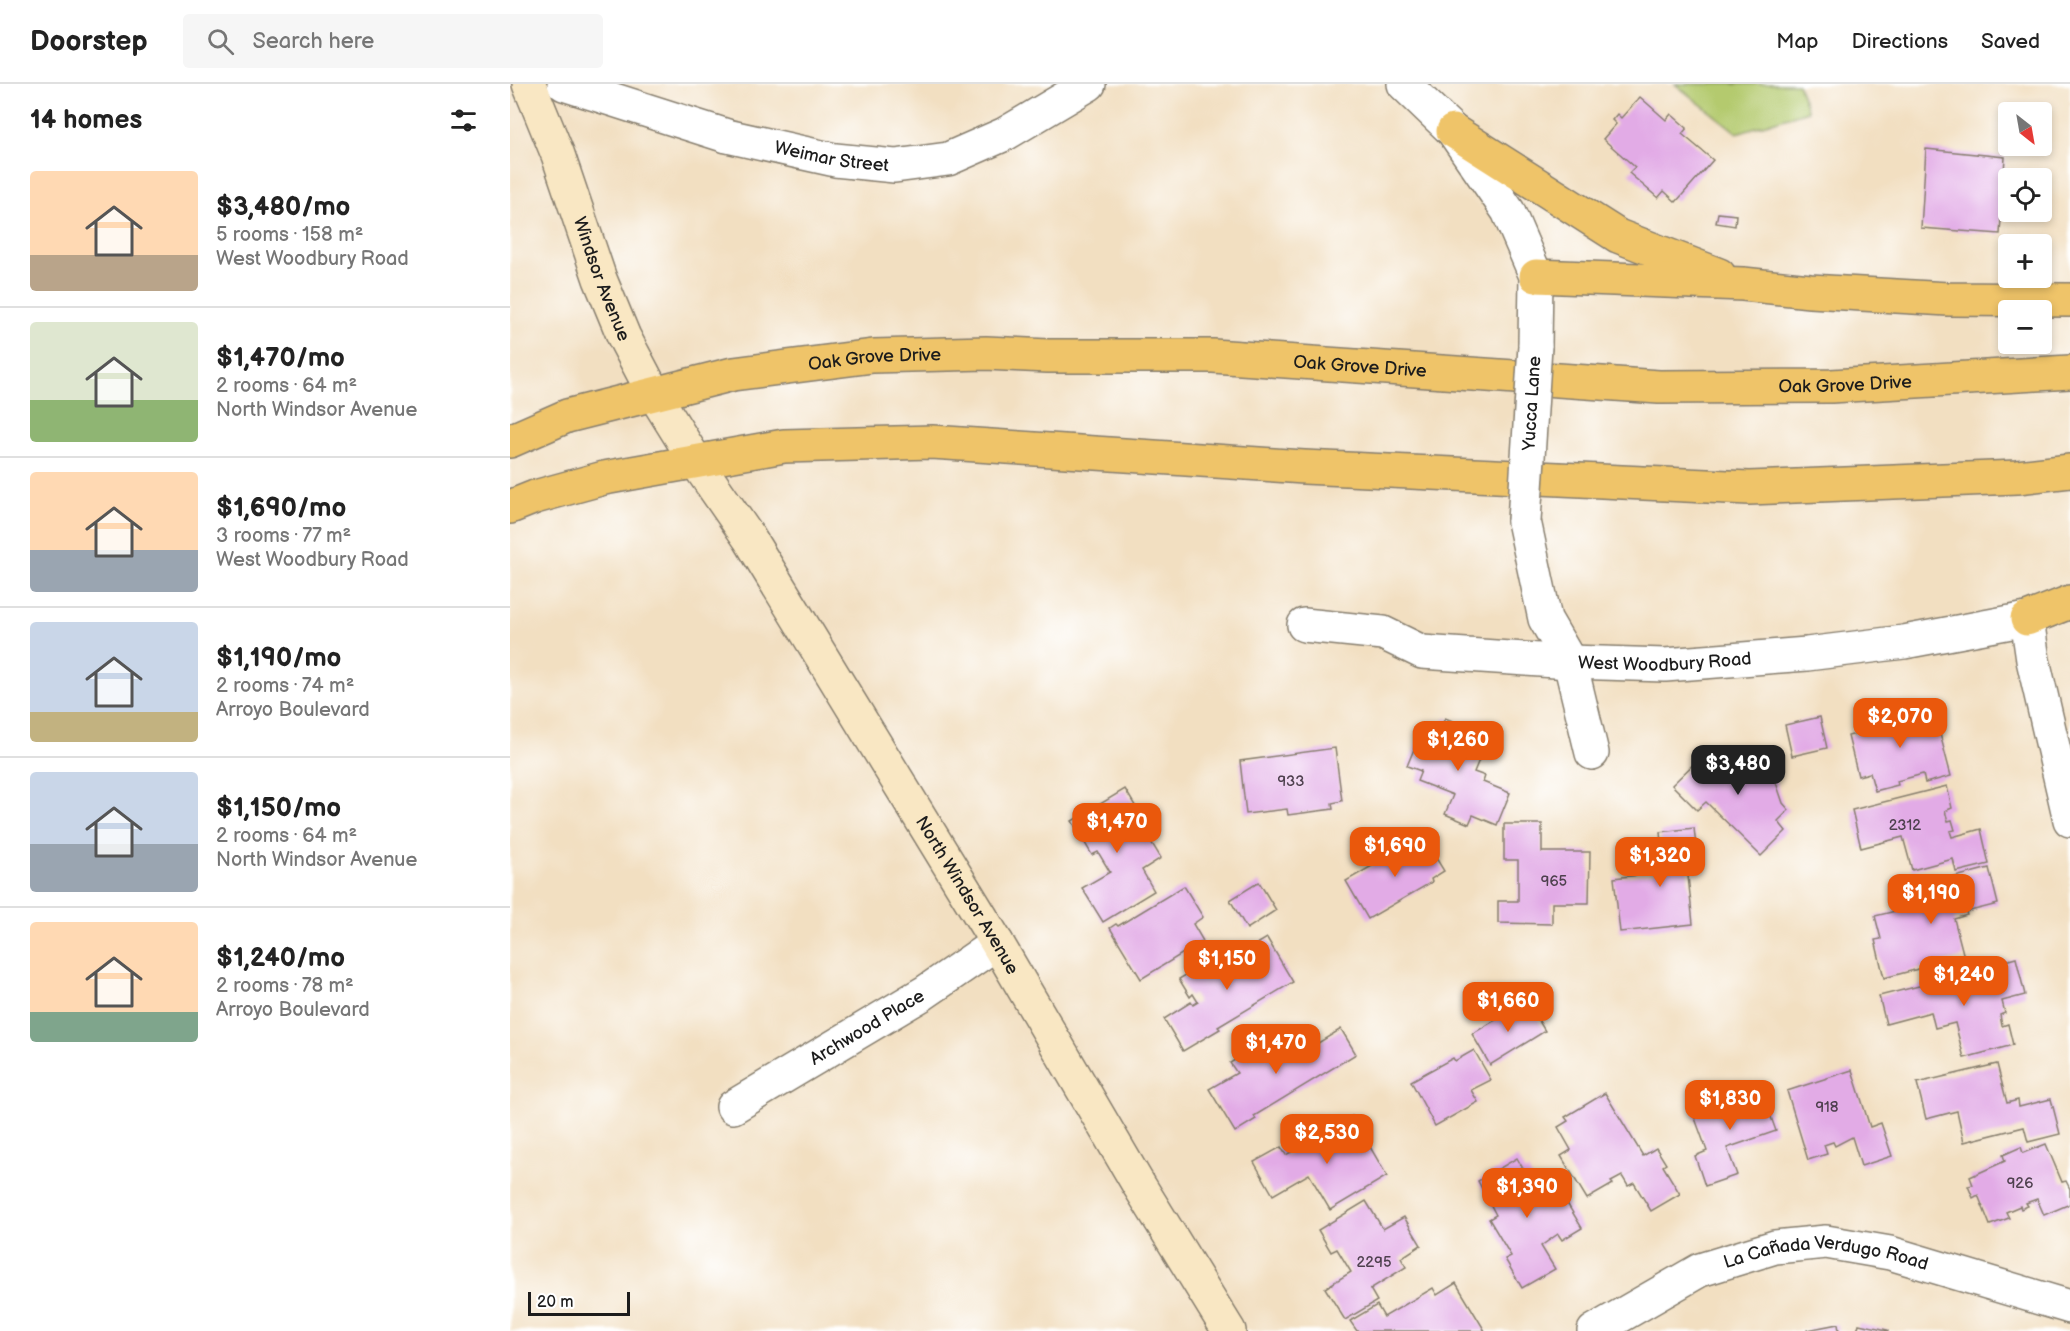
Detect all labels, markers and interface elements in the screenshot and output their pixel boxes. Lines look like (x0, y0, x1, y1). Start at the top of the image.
search box (183, 14, 603, 68)
text: Doorstep (30, 25, 147, 58)
icon: search (204, 25, 237, 58)
text: Search here (252, 28, 374, 55)
text: Map (1776, 29, 1819, 54)
text: Directions (1852, 29, 1948, 54)
text: Saved (1981, 29, 2040, 54)
north arrow (1998, 102, 2052, 156)
map controls (1998, 102, 2052, 354)
icon: filters (447, 104, 480, 137)
text: 14 homes (30, 105, 142, 136)
street label: Weimar Street (772, 137, 890, 176)
button: locate (1998, 168, 2052, 222)
text: $3,480/mo (216, 192, 350, 223)
icon: home (78, 195, 150, 267)
street label: Windsor Avenue (569, 214, 635, 344)
text: 5 rooms · 158 m² (216, 223, 363, 247)
button: + (1998, 234, 2052, 288)
text: West Woodbury Road (216, 247, 409, 271)
button: − (1998, 300, 2052, 354)
text: $1,470/mo (216, 343, 345, 374)
street label: Oak Grove Drive (807, 344, 942, 375)
icon: home (78, 346, 150, 418)
street label: Oak Grove Drive (1293, 352, 1428, 382)
street label: Yucca Lane (1518, 355, 1545, 452)
street label: Oak Grove Drive (1778, 371, 1913, 397)
text: 2 rooms · 64 m² (216, 374, 357, 398)
text: North Windsor Avenue (216, 398, 417, 422)
text: $1,690/mo (216, 493, 346, 524)
icon: home (78, 496, 150, 568)
text: 3 rooms · 77 m² (216, 524, 351, 548)
text: West Woodbury Road (216, 548, 409, 572)
text: $1,190/mo (216, 643, 341, 674)
icon: home (78, 646, 150, 718)
street label: West Woodbury Road (1578, 648, 1752, 676)
text: 2 rooms · 74 m² (216, 674, 354, 698)
text: Arroyo Boulevard (216, 698, 370, 722)
pin: $2,070 (1851, 698, 1949, 749)
text: $2,070 (1867, 705, 1933, 729)
pin: $1,260 (1409, 721, 1507, 772)
text: $1,260 (1427, 728, 1489, 752)
pin: $3,480 (1689, 745, 1787, 796)
text: $3,480 (1705, 752, 1771, 776)
house number: 933 (1277, 772, 1305, 791)
text: $1,150/mo (216, 793, 341, 824)
icon: home (78, 796, 150, 868)
pin: $1,470 (1068, 803, 1166, 854)
text: $1,470 (1086, 810, 1148, 834)
street label: North Windsor Avenue (911, 812, 1023, 979)
house number: 2312 (1889, 816, 1921, 835)
text: 2 rooms · 64 m² (216, 824, 357, 848)
pin: $1,690 (1346, 827, 1444, 878)
text: $1,690 (1364, 834, 1426, 858)
pin: $1,320 (1611, 837, 1709, 888)
text: $1,320 (1629, 844, 1691, 868)
text: North Windsor Avenue (216, 848, 417, 872)
house number: 965 (1541, 872, 1567, 891)
pin: $1,190 (1882, 874, 1980, 925)
text: $1,190 (1902, 881, 1960, 905)
pin: $1,150 (1178, 940, 1276, 991)
text: $1,240/mo (216, 943, 345, 974)
icon: home (78, 946, 150, 1018)
text: $1,150 (1198, 947, 1256, 971)
pin: $1,240 (1915, 956, 2013, 1007)
text: $1,240 (1933, 963, 1995, 987)
text: 2 rooms · 78 m² (216, 974, 354, 998)
pin: $1,660 (1459, 982, 1557, 1033)
street label: Archwood Place (806, 985, 929, 1070)
text: $1,660 (1477, 989, 1539, 1013)
text: Arroyo Boulevard (216, 998, 370, 1022)
pin: $1,470 (1227, 1024, 1325, 1075)
text: $1,470 (1245, 1031, 1307, 1055)
pin: $1,830 (1681, 1080, 1779, 1131)
text: $1,830 (1699, 1087, 1761, 1111)
house number: 918 (1815, 1098, 1839, 1117)
pin: $2,530 (1278, 1114, 1376, 1165)
text: $2,530 (1294, 1121, 1360, 1145)
pin: $1,390 (1478, 1168, 1576, 1219)
house number: 926 (2007, 1174, 2033, 1193)
text: $1,390 (1496, 1175, 1558, 1199)
street label: La Cañada Verdugo Road (1721, 1232, 1931, 1275)
house number: 2295 (1357, 1253, 1391, 1272)
scale bar (528, 1289, 630, 1316)
text: 20 m (537, 1293, 573, 1312)

